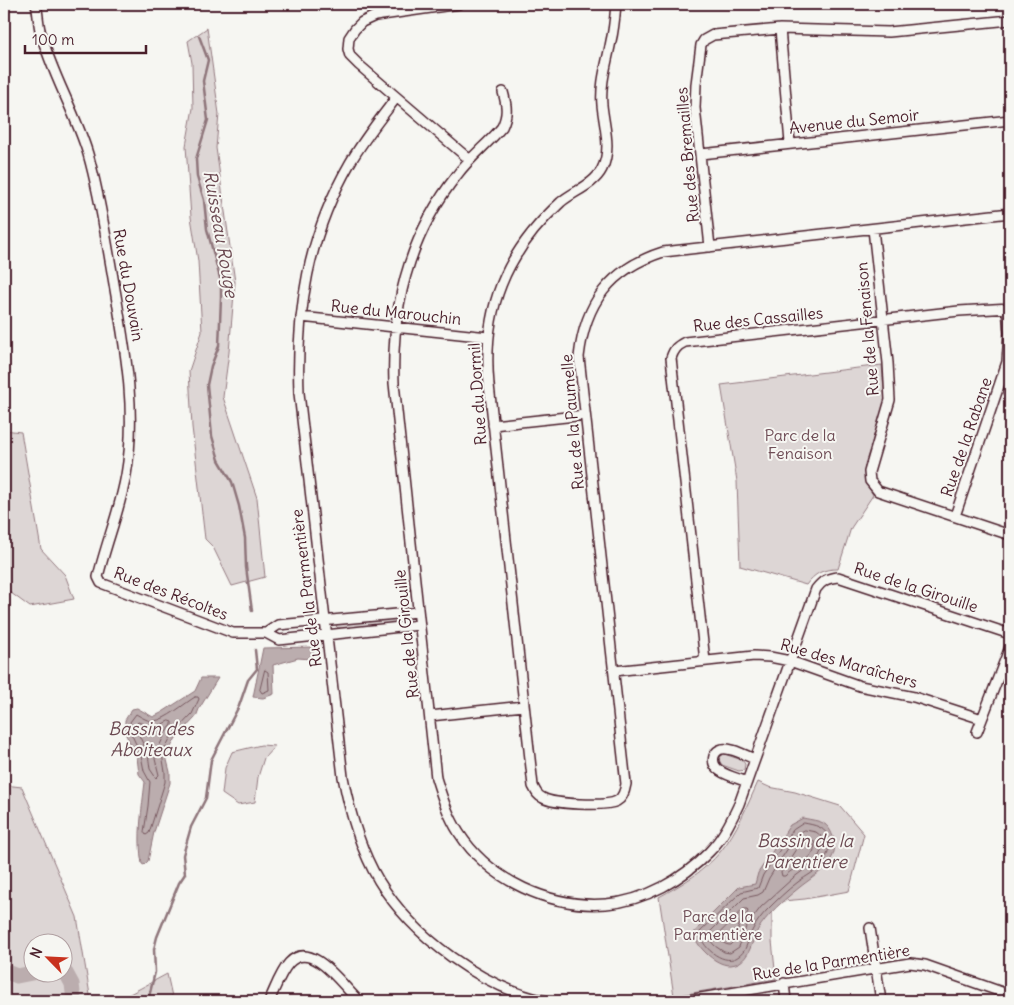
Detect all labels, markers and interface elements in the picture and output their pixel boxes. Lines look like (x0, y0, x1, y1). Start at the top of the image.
scale bar (25, 22, 146, 54)
text: 100 m (32, 30, 74, 49)
street label: Rue des Bremailles (671, 86, 703, 224)
street label: Avenue du Semoir (788, 104, 920, 138)
water label: Ruisseau Rouge (199, 169, 244, 301)
street label: Rue du Douvain (109, 227, 149, 343)
street label: Rue de la Fenaison (851, 261, 883, 397)
street label: Rue du Marouchin (330, 295, 462, 329)
street label: Rue des Cassailles (692, 302, 824, 336)
street label: Rue du Dormil (463, 342, 491, 446)
street label: Rue de la Paumelle (556, 353, 588, 491)
street label: Rue de la Rabane (936, 375, 996, 499)
park label: Parc de la Fenaison (764, 425, 836, 463)
street label: Rue de la Parmentière (286, 508, 326, 668)
street label: Rue de la Girouille (851, 558, 981, 616)
street label: Rue des Récoltes (111, 562, 231, 624)
street label: Rue de la Girouille (389, 569, 423, 699)
street label: Rue des Maraîchers (778, 634, 920, 692)
water label: Bassin des Aboiteaux (108, 717, 196, 761)
water label: Bassin de la Parentiere (757, 829, 855, 873)
park label: Parc de la Parmentière (674, 906, 762, 944)
north arrow (22, 932, 72, 982)
street label: Rue de la Parmentière (751, 940, 911, 984)
text: N (26, 945, 46, 961)

